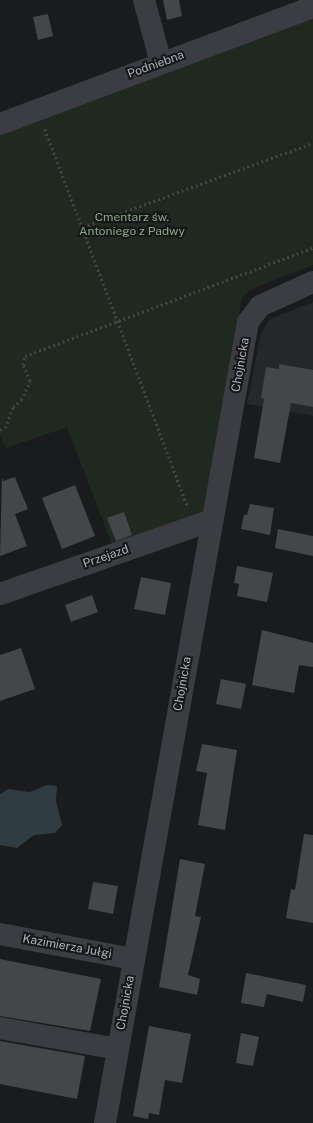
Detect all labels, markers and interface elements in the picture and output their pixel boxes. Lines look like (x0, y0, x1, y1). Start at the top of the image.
street label: Podniebna (126, 48, 186, 82)
park label: Cmentarz św. Antoniego z Padwy (79, 211, 185, 239)
street label: Chojnicka (229, 337, 253, 393)
street label: Przejazd (81, 542, 131, 572)
street label: Chojnicka (171, 656, 195, 712)
street label: Kazimierza Jułgi (21, 932, 113, 962)
street label: Chojnicka (114, 975, 138, 1031)

